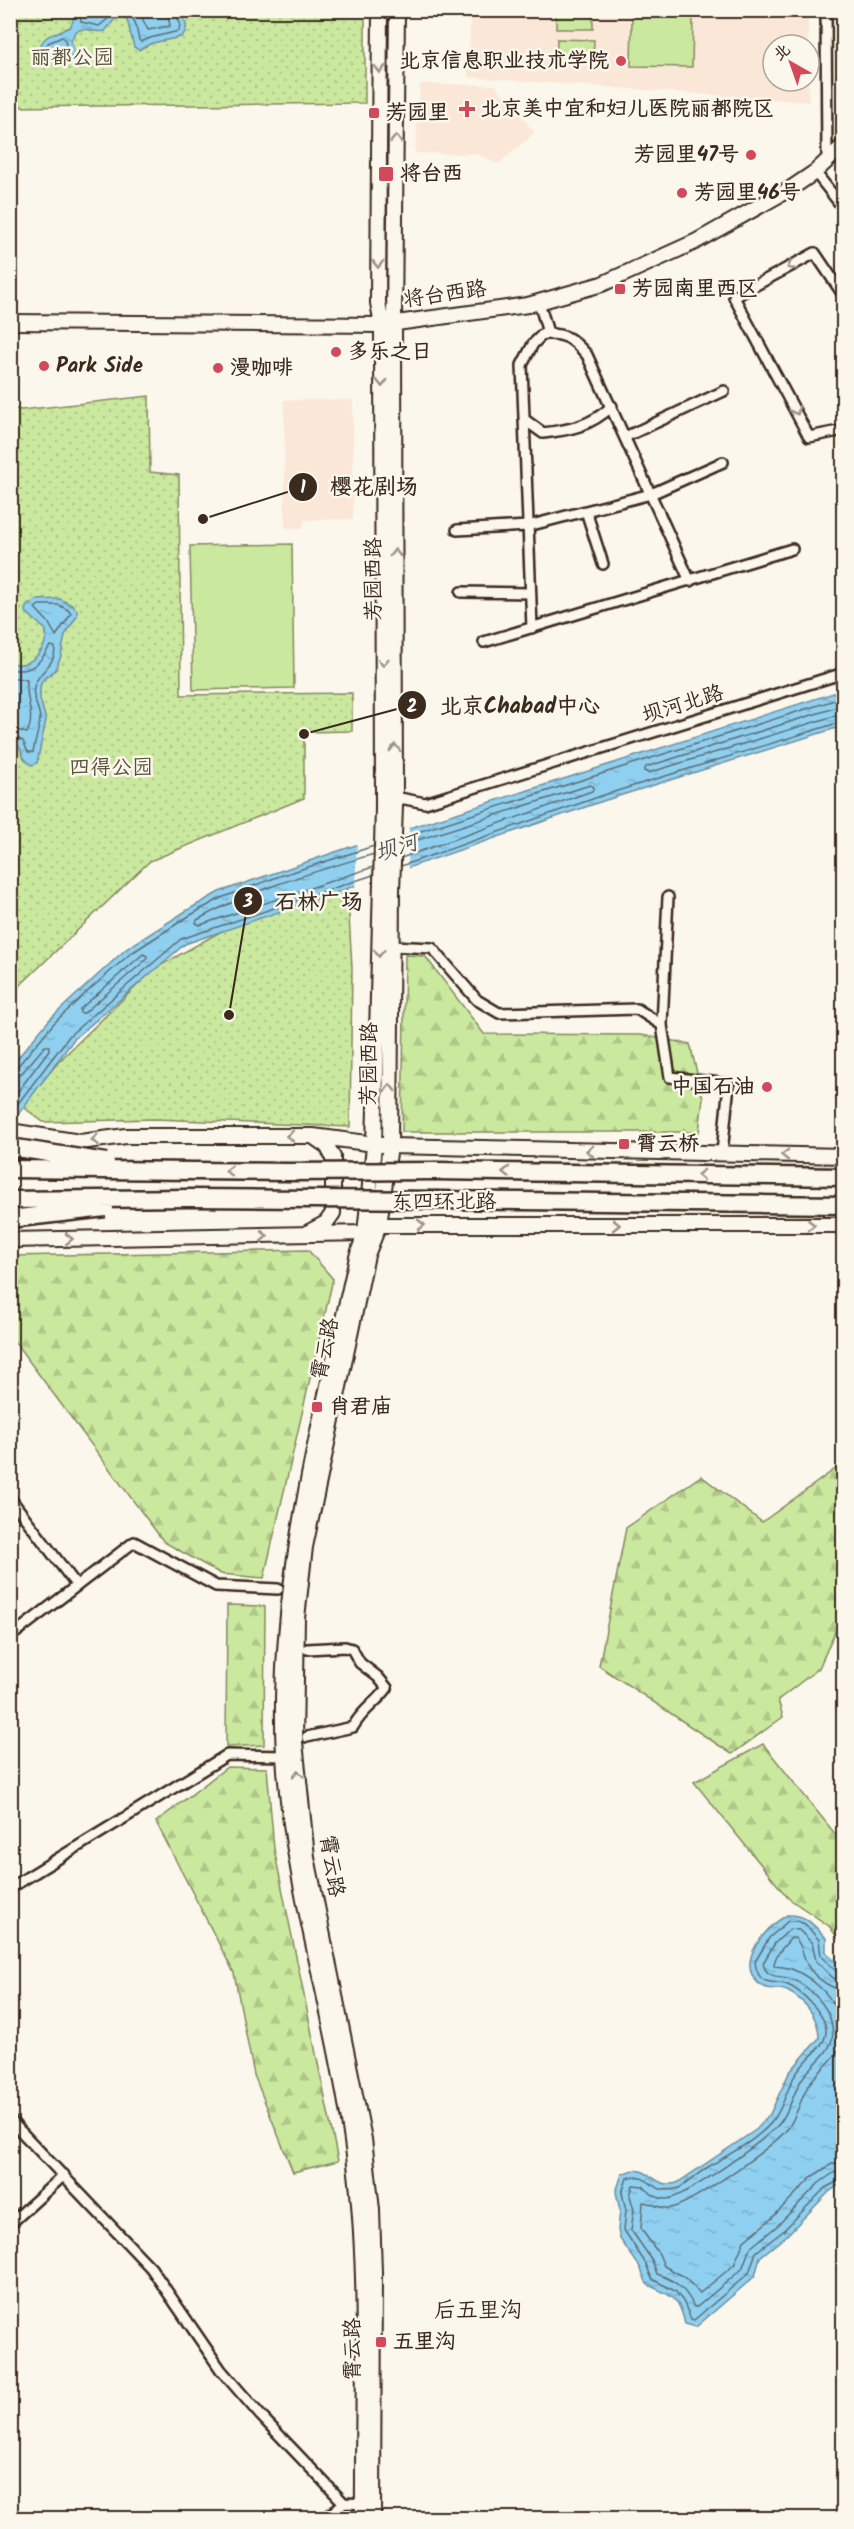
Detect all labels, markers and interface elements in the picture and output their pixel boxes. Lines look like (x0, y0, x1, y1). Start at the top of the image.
north arrow (761, 33, 821, 93)
text: 北 (768, 38, 796, 67)
park label: 丽都公园 (30, 42, 114, 75)
place label: 北京信息职业技术学院 (399, 45, 609, 78)
marker: 北京信息职业技术学院 (614, 54, 628, 68)
one-way arrow (374, 64, 386, 73)
place label: 北京美中宜和妇儿医院丽都院区 (480, 93, 774, 126)
place label: 芳园里 (386, 97, 449, 130)
marker: 北京美中宜和妇儿医院丽都院区 (458, 100, 476, 118)
marker: 芳园里 (367, 106, 381, 120)
one-way arrow (390, 134, 402, 143)
place label: 芳园里47号 (634, 139, 739, 172)
marker: 芳园里47号 (744, 148, 758, 162)
place label: 将台西 (400, 158, 463, 191)
marker: 将台西 (377, 165, 395, 183)
place label: 芳园里46号 (694, 177, 801, 210)
marker: 芳园里46号 (675, 186, 689, 200)
one-way arrow (372, 259, 384, 268)
one-way arrow (787, 259, 797, 270)
street label: 将台西路 (401, 273, 489, 317)
place label: 芳园南里西区 (632, 273, 758, 306)
marker: 芳园南里西区 (613, 282, 627, 296)
place label: 多乐之日 (348, 336, 432, 369)
marker: 多乐之日 (329, 345, 343, 359)
place label: Park Side (56, 350, 143, 383)
place label: 漫咖啡 (230, 352, 293, 385)
marker: Park Side (37, 359, 51, 373)
marker: 漫咖啡 (211, 361, 225, 375)
one-way arrow (376, 379, 388, 388)
one-way arrow (789, 405, 800, 415)
callout: 樱花剧场 (288, 467, 430, 507)
text: 樱花剧场 (330, 471, 418, 506)
text: 1 (300, 474, 306, 503)
street label: 芳园西路 (358, 537, 391, 621)
one-way arrow (389, 548, 401, 557)
one-way arrow (377, 658, 389, 667)
street label: 坝河北路 (638, 677, 728, 733)
callout: 北京Chabad中心 (397, 685, 612, 725)
text: 北京Chabad中心 (440, 690, 600, 725)
text: 2 (407, 693, 417, 722)
one-way arrow (389, 743, 401, 752)
park label: 四得公园 (69, 752, 153, 785)
water label: 坝河 (371, 825, 426, 872)
callout: 石林广场 (233, 881, 375, 921)
text: 石林广场 (275, 886, 363, 921)
text: 3 (242, 888, 253, 917)
one-way arrow (373, 949, 385, 958)
street label: 芳园西路 (353, 1022, 387, 1106)
place label: 中国石油 (671, 1071, 755, 1104)
marker: 中国石油 (760, 1080, 774, 1094)
one-way arrow (384, 1083, 396, 1092)
place label: 霄云桥 (636, 1128, 699, 1161)
one-way arrow (285, 1130, 294, 1143)
one-way arrow (91, 1133, 100, 1146)
marker: 霄云桥 (617, 1137, 631, 1151)
one-way arrow (586, 1144, 595, 1157)
one-way arrow (781, 1149, 790, 1161)
one-way arrow (225, 1165, 234, 1178)
one-way arrow (502, 1166, 511, 1178)
one-way arrow (697, 1169, 706, 1181)
street label: 东四环北路 (392, 1186, 497, 1219)
one-way arrow (416, 1219, 425, 1231)
one-way arrow (611, 1219, 620, 1231)
one-way arrow (806, 1219, 815, 1231)
one-way arrow (259, 1230, 268, 1242)
one-way arrow (64, 1233, 73, 1245)
street label: 霄云路 (303, 1315, 349, 1383)
place label: 肖君庙 (329, 1391, 392, 1424)
marker: 肖君庙 (310, 1400, 324, 1414)
one-way arrow (292, 1769, 305, 1778)
street label: 霄云路 (310, 1832, 352, 1900)
district label: 后五里沟 (434, 2294, 522, 2329)
street label: 霄云路 (337, 2318, 370, 2381)
place label: 五里沟 (393, 2326, 456, 2359)
marker: 五里沟 (374, 2335, 388, 2349)

